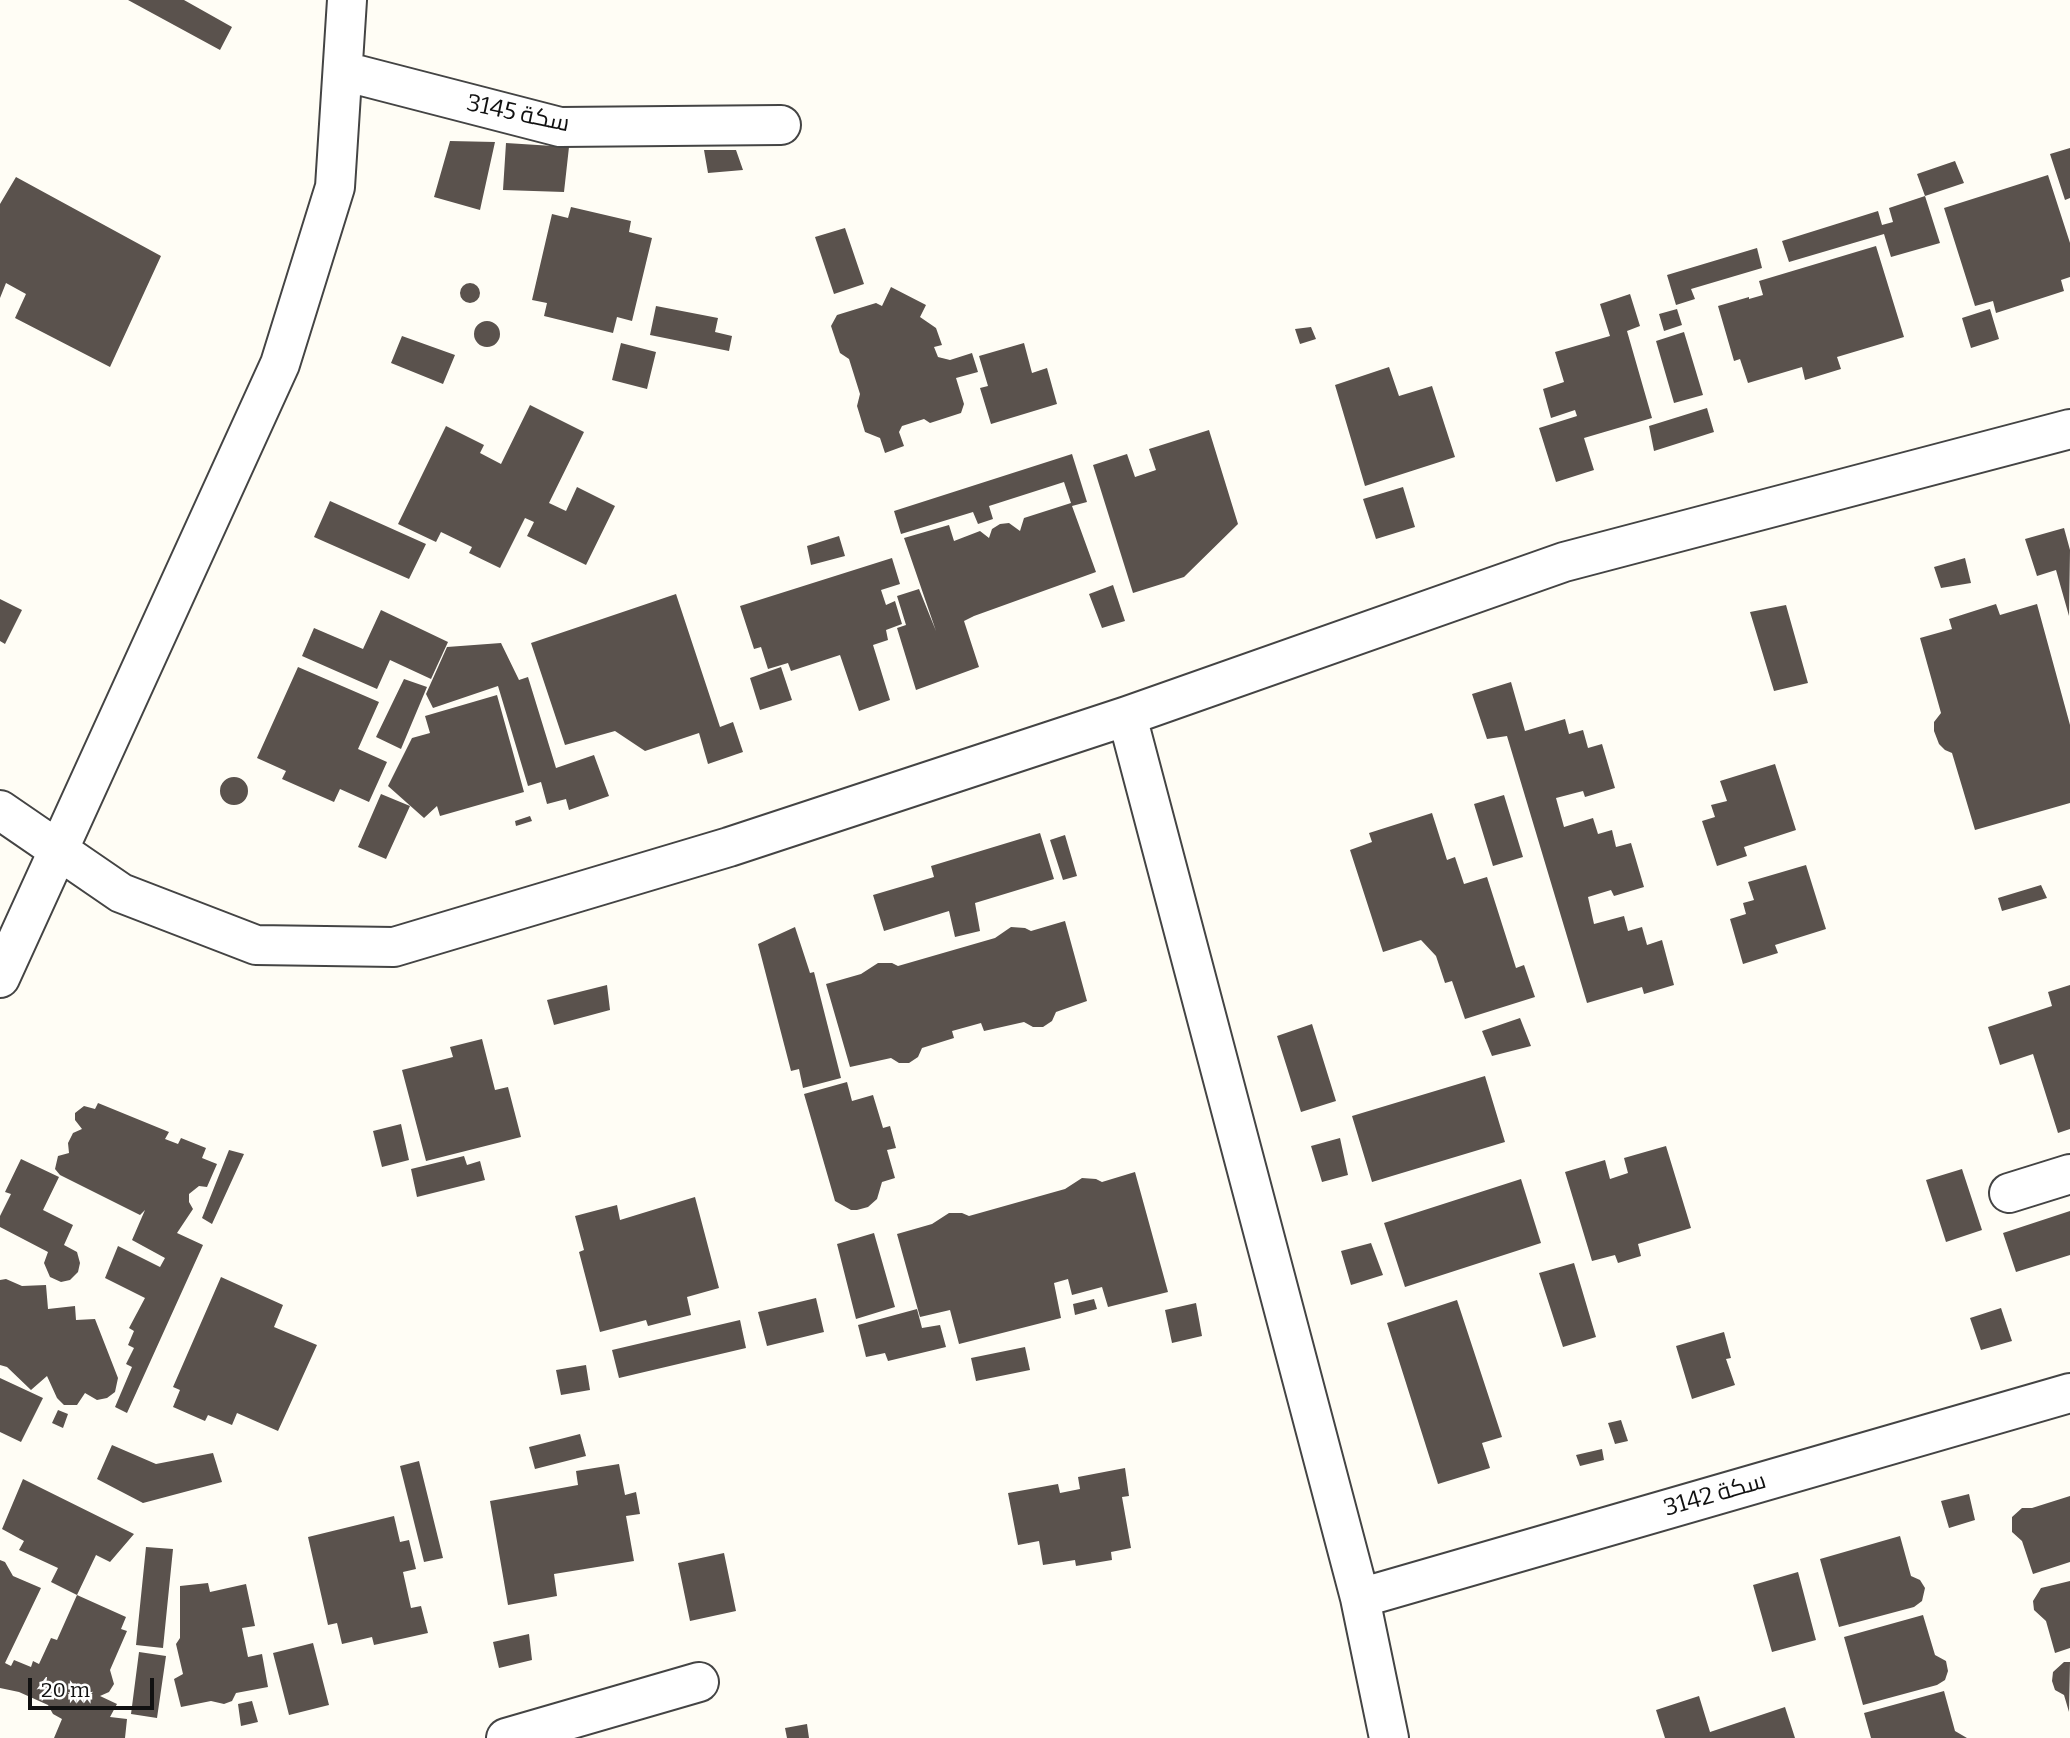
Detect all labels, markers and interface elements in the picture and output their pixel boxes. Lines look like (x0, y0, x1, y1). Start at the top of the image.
street label: سكة 3145 (464, 89, 572, 139)
street label: سكة 3142 (1661, 1467, 1769, 1523)
scale bar (32, 1664, 158, 1708)
text: 20 m (41, 1677, 90, 1703)

